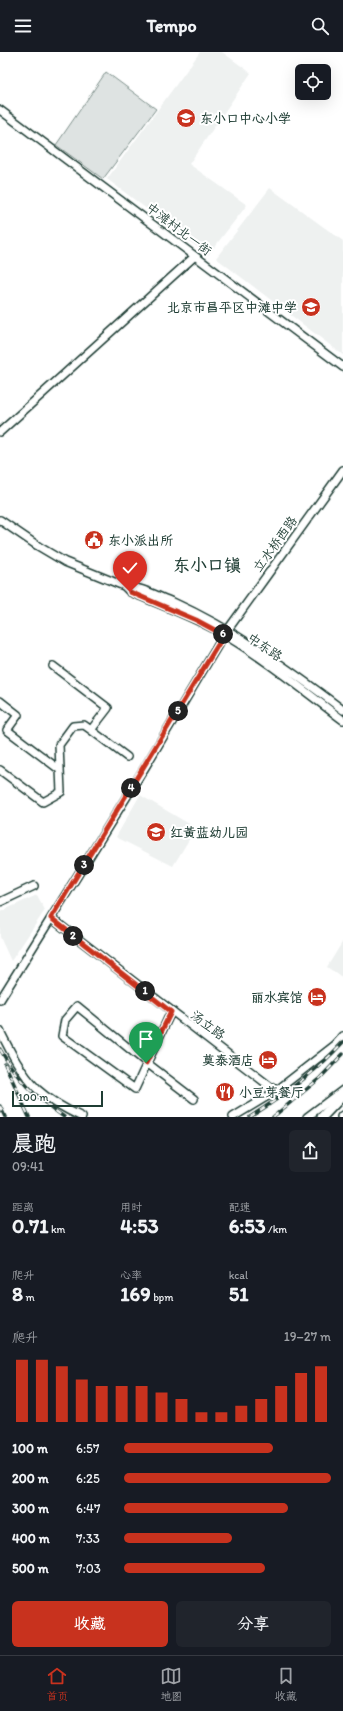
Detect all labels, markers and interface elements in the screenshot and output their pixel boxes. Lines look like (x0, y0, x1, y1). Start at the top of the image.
icon: menu (12, 15, 34, 37)
text: Tempo (146, 15, 197, 37)
icon: search (309, 15, 331, 37)
map controls (295, 64, 331, 100)
button: locate (295, 64, 331, 100)
school or university icon: 东小口中心小学 (175, 107, 197, 129)
place label: 东小口中心小学 (200, 111, 291, 126)
street label: 中滩村北一街 (143, 200, 215, 258)
school or university icon: 北京市昌平区中滩中学 (300, 296, 322, 318)
place label: 北京市昌平区中滩中学 (167, 300, 297, 315)
street label: 立水桥西路 (250, 513, 300, 575)
public building icon: 东小派出所 (83, 529, 105, 551)
place label: 东小派出所 (108, 533, 173, 548)
pin (113, 551, 147, 592)
district label: 东小口镇 (173, 555, 241, 575)
icon: check (119, 557, 141, 579)
pin: 6 (213, 624, 233, 644)
text: 6 (220, 627, 226, 640)
street label: 中东路 (245, 630, 285, 664)
pin: 5 (168, 701, 188, 721)
text: 5 (175, 704, 181, 717)
pin: 4 (121, 778, 141, 798)
text: 4 (128, 781, 134, 794)
school or university icon: 红黄蓝幼儿园 (145, 821, 167, 843)
place label: 红黄蓝幼儿园 (170, 825, 248, 840)
pin: 3 (74, 855, 94, 875)
text: 3 (81, 858, 87, 871)
pin: 2 (63, 926, 83, 946)
text: 2 (70, 929, 76, 942)
pin: 1 (135, 981, 155, 1001)
text: 1 (142, 984, 148, 997)
hotel icon: 丽水宾馆 (306, 986, 328, 1008)
place label: 丽水宾馆 (251, 990, 303, 1005)
street label: 汤立路 (188, 1007, 228, 1043)
pin (129, 1022, 163, 1063)
icon: arrive (135, 1028, 157, 1050)
hotel icon: 莫泰酒店 (257, 1049, 279, 1071)
place label: 莫泰酒店 (202, 1053, 254, 1068)
restaurant icon: 小豆芽餐厅 (214, 1081, 236, 1103)
place label: 小豆芽餐厅 (239, 1085, 304, 1100)
scale bar (12, 1089, 103, 1108)
text: 100 m (18, 1091, 48, 1104)
text: 晨跑 (12, 1130, 56, 1157)
button: share (289, 1130, 331, 1172)
text: 09:41 (12, 1159, 44, 1174)
text: 距离 (12, 1201, 34, 1214)
text: 用时 (120, 1201, 142, 1214)
text: 配速 (229, 1201, 251, 1214)
text: 0.71 (12, 1214, 48, 1238)
text: 4:53 (120, 1214, 159, 1238)
text: 6:53 (229, 1214, 266, 1238)
text: km (48, 1223, 65, 1236)
text: /km (266, 1223, 287, 1236)
text: 爬升 (12, 1269, 34, 1282)
text: 心率 (120, 1269, 142, 1282)
text: kcal (229, 1269, 248, 1282)
text: 8 (12, 1282, 23, 1306)
text: 169 (120, 1282, 151, 1306)
text: 51 (229, 1282, 248, 1306)
text: m (23, 1291, 35, 1304)
text: bpm (151, 1291, 174, 1304)
text: 19–27 m (284, 1329, 331, 1344)
text: 爬升 (12, 1330, 38, 1345)
text: 100 m (12, 1441, 48, 1456)
text: 6:57 (76, 1441, 99, 1456)
text: 200 m (12, 1471, 49, 1486)
text: 6:25 (76, 1471, 100, 1486)
text: 300 m (12, 1501, 49, 1516)
text: 6:47 (76, 1501, 100, 1516)
text: 400 m (12, 1531, 50, 1546)
text: 7:33 (76, 1531, 100, 1546)
text: 500 m (12, 1561, 49, 1576)
text: 7:03 (76, 1561, 101, 1576)
button: 收藏 (12, 1601, 168, 1647)
button: 分享 (176, 1601, 331, 1647)
tab: 首页 (46, 1665, 68, 1703)
tab: 地图 (160, 1665, 182, 1703)
tab: 收藏 (275, 1665, 297, 1703)

